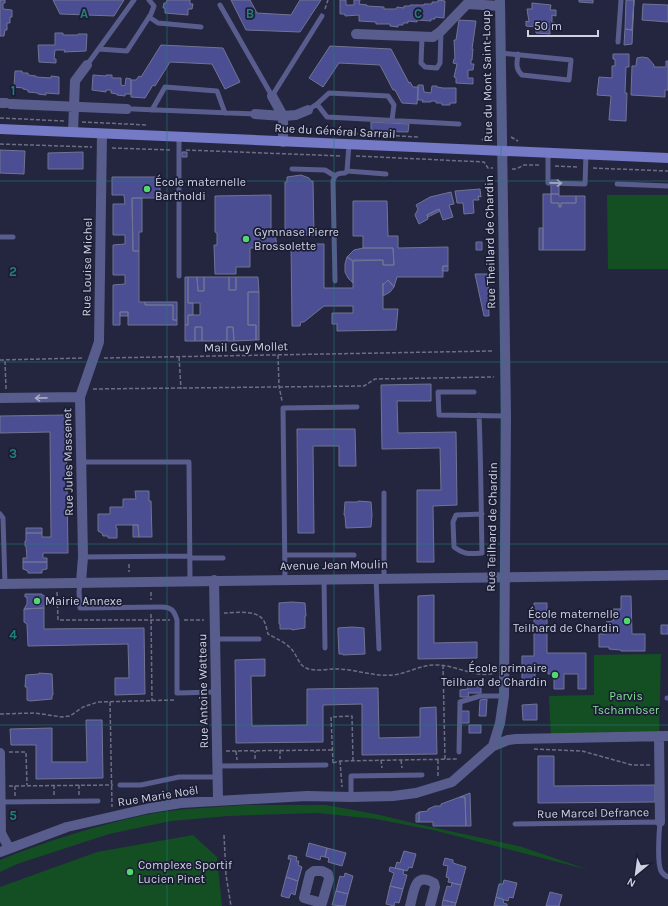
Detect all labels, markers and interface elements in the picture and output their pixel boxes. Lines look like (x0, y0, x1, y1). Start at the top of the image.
text: A (80, 6, 88, 21)
text: B (246, 6, 254, 21)
text: C (414, 6, 422, 21)
street label: Rue du Mont Saint-Loup (479, 10, 495, 142)
scale bar (528, 12, 598, 38)
text: 50 m (534, 19, 562, 33)
text: 1 (11, 83, 15, 98)
street label: Rue du Général Sarrail (274, 121, 396, 141)
place label: École maternelle Bartholdi (155, 174, 246, 203)
street label: Rue Theillard de Chardin (482, 175, 498, 309)
one-way arrow (549, 180, 562, 187)
marker: École maternelle Bartholdi (142, 184, 152, 194)
street label: Rue Louise Michel (79, 218, 95, 316)
place label: Gymnase Pierre Brossolette (254, 225, 339, 253)
marker: Gymnase Pierre Brossolette (241, 234, 251, 244)
text: 2 (9, 264, 17, 279)
street label: Mail Guy Mollet (204, 339, 289, 355)
one-way arrow (35, 394, 48, 402)
street label: Rue Jules Massenet (60, 407, 76, 516)
text: 3 (9, 446, 17, 461)
street label: Rue Teilhard de Chardin (484, 462, 500, 592)
street label: Avenue Jean Moulin (280, 557, 388, 573)
place label: Mairie Annexe (45, 594, 122, 608)
marker: Mairie Annexe (32, 596, 42, 606)
place label: École maternelle Teilhard de Chardin (513, 606, 619, 635)
marker: École maternelle Teilhard de Chardin (622, 616, 632, 626)
text: 4 (9, 627, 17, 642)
street label: Rue Antoine Watteau (195, 634, 211, 748)
place label: École primaire Teilhard de Chardin (441, 660, 547, 689)
marker: École primaire Teilhard de Chardin (550, 670, 560, 680)
park label: Parvis Tschambser (593, 689, 660, 717)
street label: Rue Marie Noël (117, 783, 199, 809)
street label: Rue Marcel Defrance (537, 805, 649, 821)
text: 5 (9, 808, 17, 823)
north arrow (616, 854, 656, 894)
place label: Complexe Sportif Lucien Pinet (138, 858, 233, 886)
marker: Complexe Sportif Lucien Pinet (125, 867, 135, 877)
text: N (625, 875, 638, 890)

